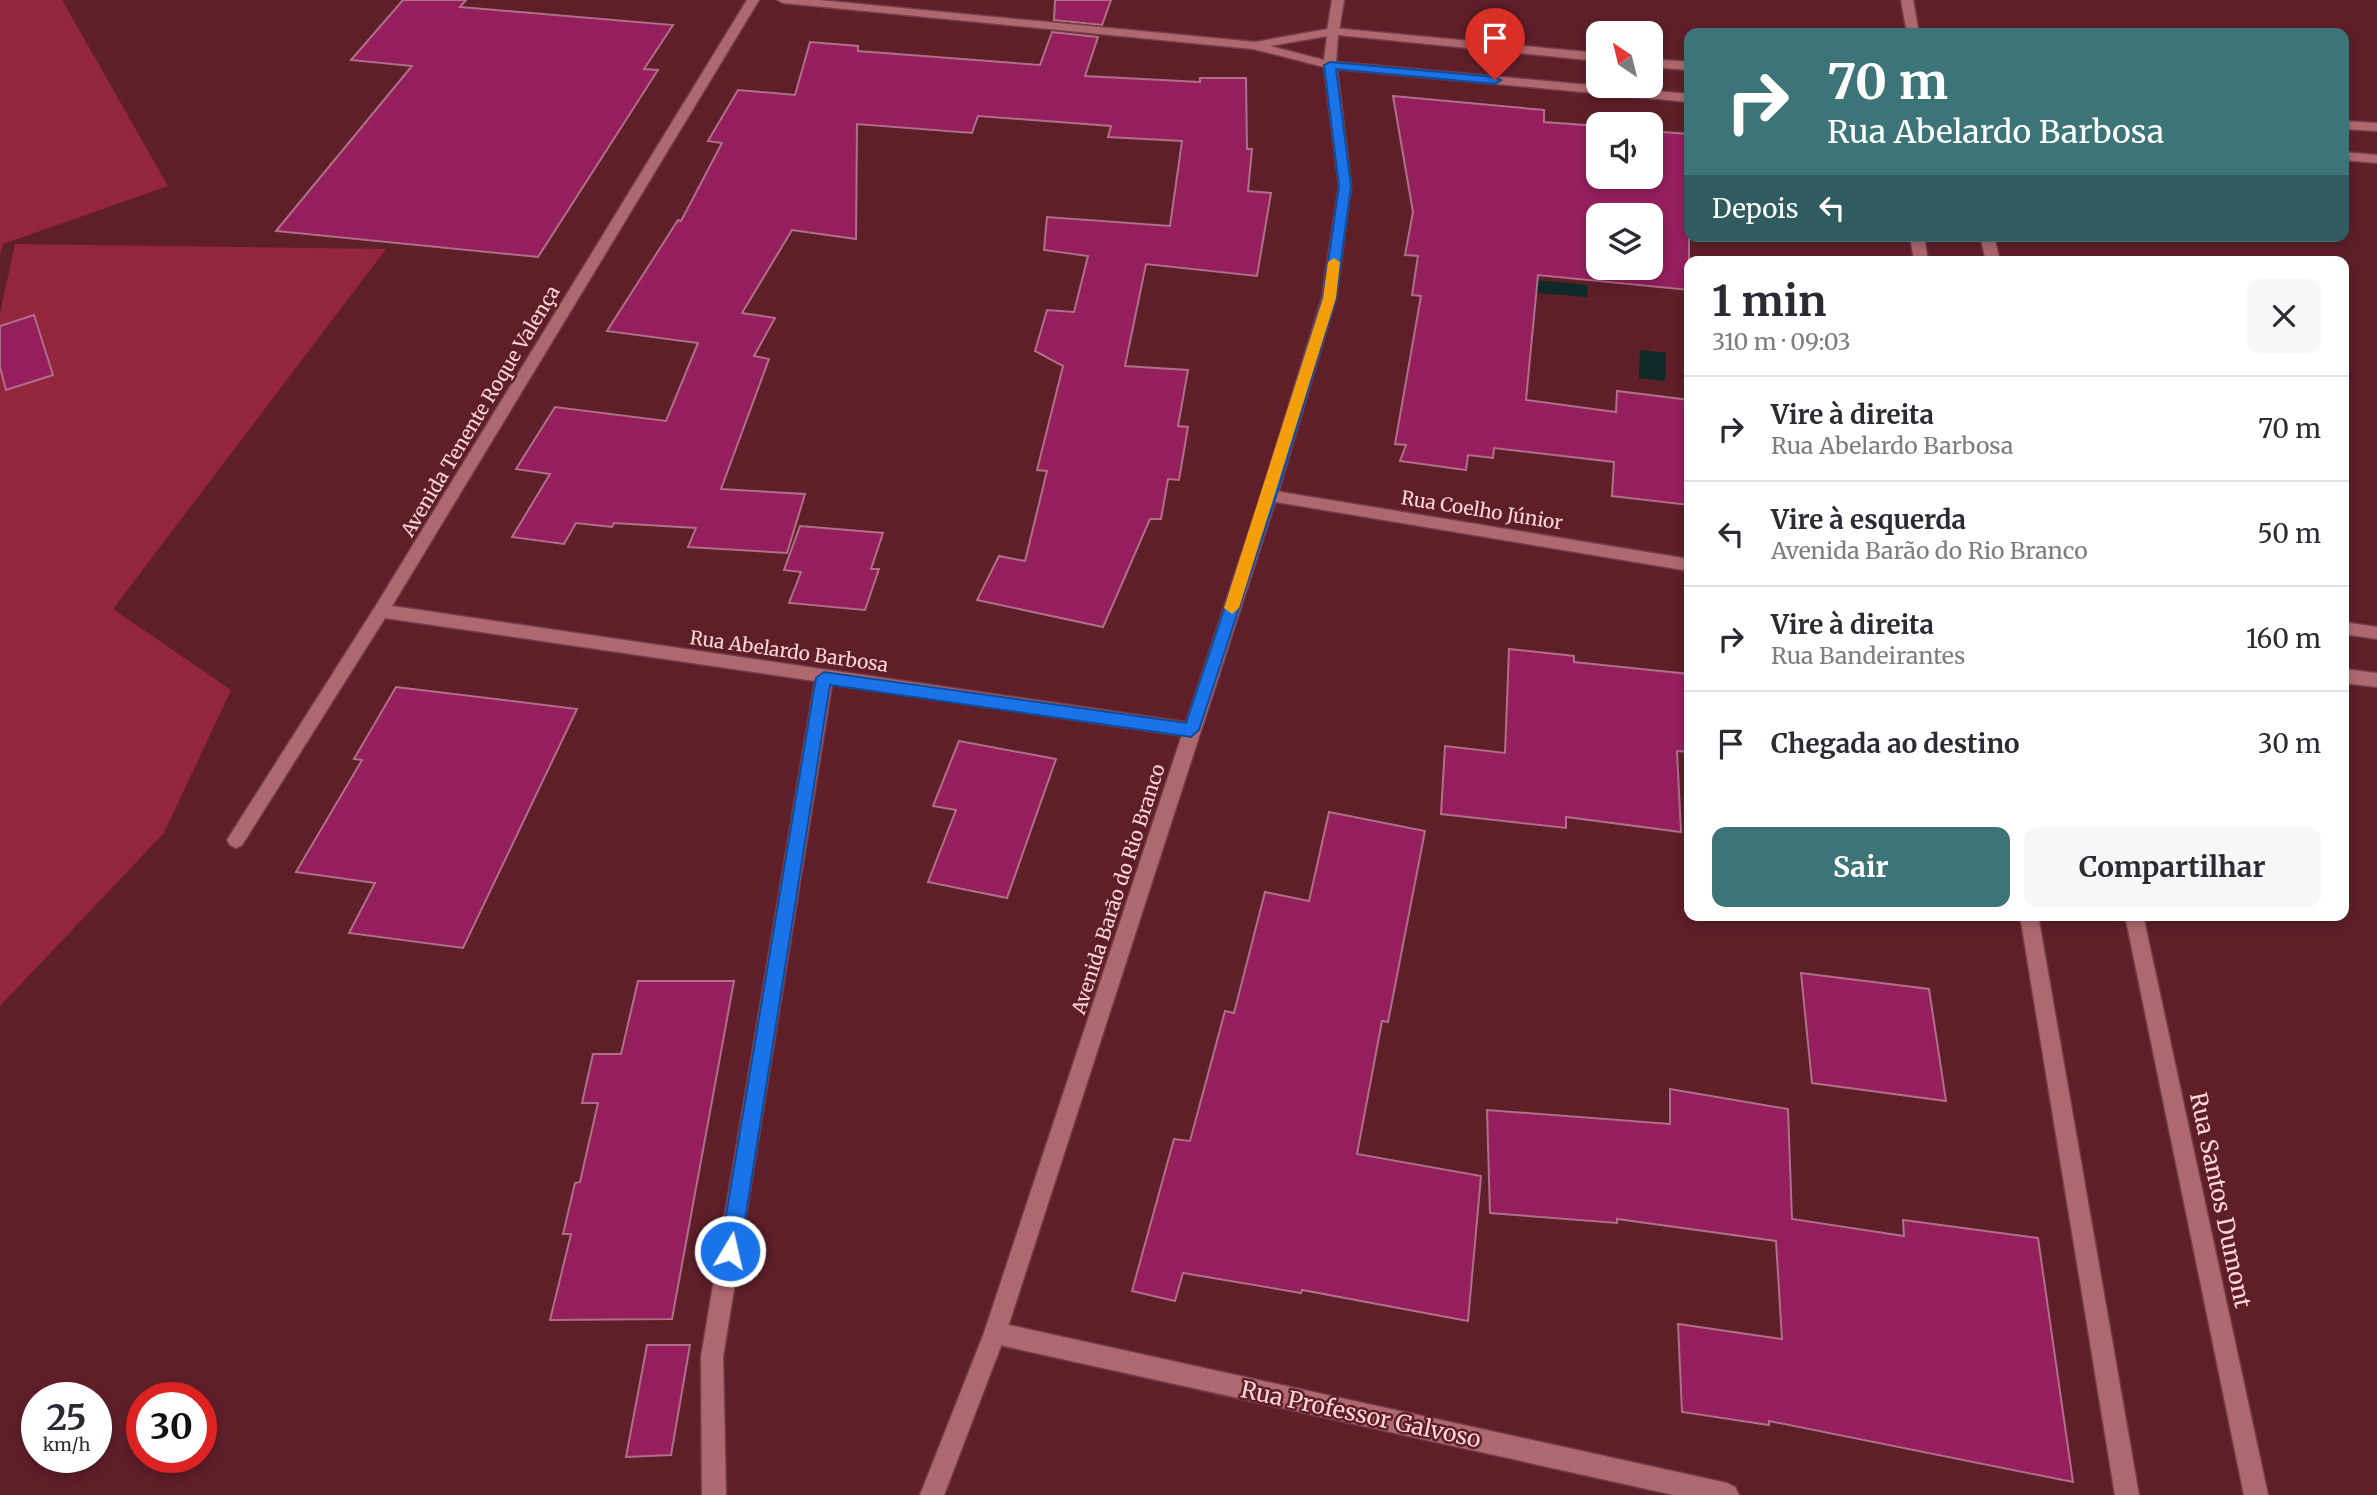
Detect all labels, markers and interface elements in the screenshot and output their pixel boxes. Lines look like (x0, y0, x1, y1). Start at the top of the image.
pin (1465, 8, 1525, 80)
icon: arrive (1476, 19, 1514, 57)
north arrow (1586, 21, 1662, 98)
map controls (1586, 21, 1663, 280)
text: 70 m (1827, 51, 1948, 112)
icon: right (1712, 56, 1803, 147)
button: sound (1586, 112, 1663, 189)
text: Rua Abelardo Barbosa (1827, 112, 2164, 152)
icon: left (1813, 189, 1851, 227)
text: Depois (1712, 192, 1799, 225)
button: layers (1586, 203, 1663, 280)
text: 1 min (1712, 275, 1826, 327)
button: close (2247, 279, 2321, 353)
street label: Avenida Tenente Roque Valença (395, 281, 565, 542)
text: 310 m · 09:03 (1712, 327, 1851, 356)
text: Vire à direita (1771, 398, 1934, 431)
icon: right (1712, 410, 1750, 448)
text: 70 m (2258, 412, 2321, 445)
text: Rua Abelardo Barbosa (1771, 431, 2013, 460)
street label: Rua Coelho Júnior (1399, 485, 1565, 535)
text: Vire à esquerda (1771, 503, 1966, 536)
icon: left (1712, 515, 1750, 553)
text: 50 m (2257, 517, 2321, 550)
text: Avenida Barão do Rio Branco (1771, 536, 2088, 565)
text: Vire à direita (1771, 608, 1934, 641)
icon: right (1712, 620, 1750, 658)
text: 160 m (2246, 622, 2321, 655)
street label: Rua Abelardo Barbosa (688, 625, 890, 677)
text: Rua Bandeirantes (1771, 641, 1965, 670)
icon: arrive (1712, 725, 1750, 763)
text: Chegada ao destino (1771, 727, 2020, 760)
text: 30 m (2258, 727, 2321, 760)
street label: Avenida Barão do Rio Branco (1066, 761, 1170, 1018)
button: Sair (1712, 827, 2010, 907)
button: Compartilhar (2024, 827, 2321, 907)
street label: Rua Santos Dumont (2184, 1090, 2258, 1310)
position arrow (693, 1214, 767, 1288)
street label: Rua Professor Galvoso (1238, 1374, 1484, 1454)
speed limit sign: 30 (126, 1382, 217, 1473)
text: 25 (46, 1396, 87, 1440)
text: km/h (43, 1433, 90, 1456)

